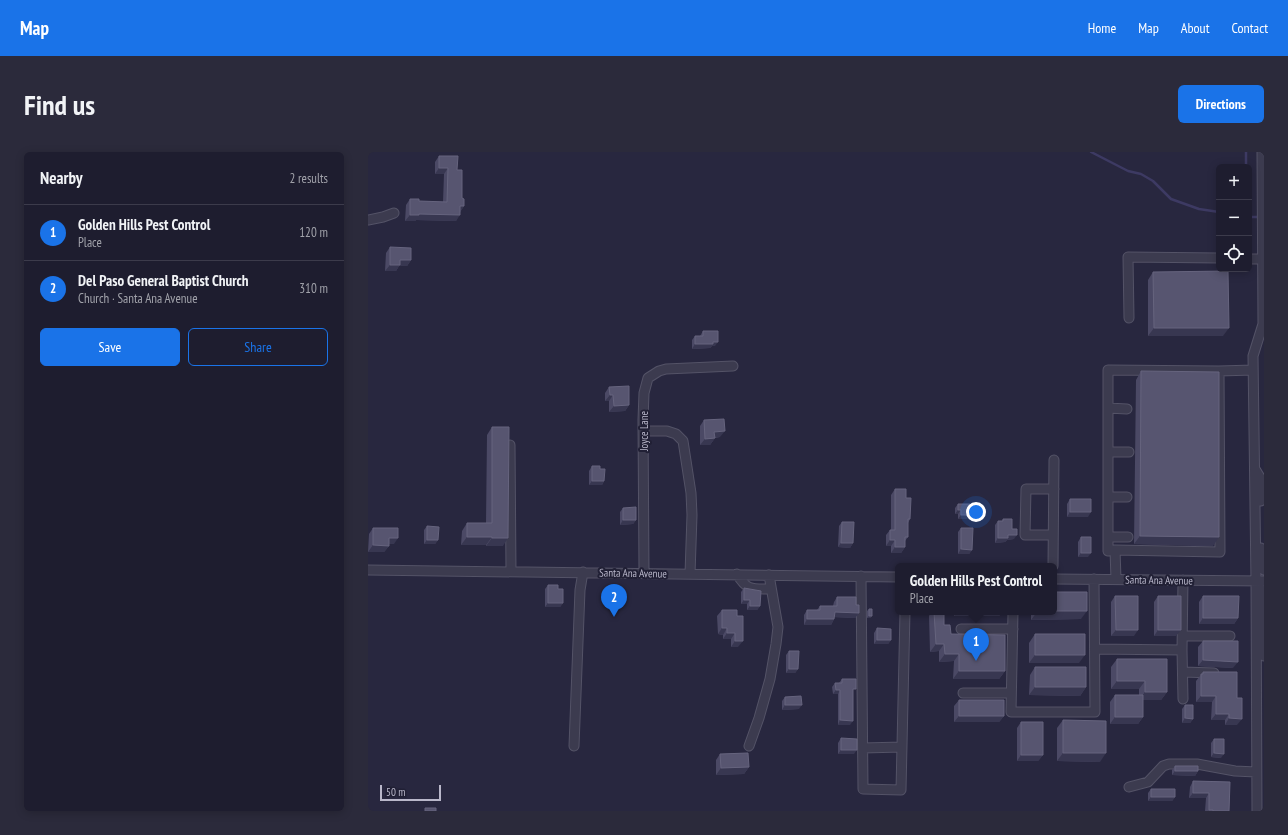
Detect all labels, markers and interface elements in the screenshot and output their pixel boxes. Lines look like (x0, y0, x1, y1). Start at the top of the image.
text: Map (20, 16, 49, 40)
text: Home (1088, 19, 1116, 37)
text: Map (1138, 19, 1159, 37)
text: About (1181, 19, 1210, 37)
text: Contact (1232, 19, 1268, 37)
button: Directions (1178, 85, 1264, 123)
text: Find us (24, 86, 95, 123)
map controls (1216, 164, 1252, 272)
button: + (1216, 164, 1252, 200)
text: Nearby (40, 167, 83, 189)
text: 2 results (289, 170, 328, 187)
button: − (1216, 200, 1252, 236)
text: Golden Hills Pest Control (78, 215, 210, 234)
text: 1 (50, 224, 56, 241)
text: 120 m (299, 224, 328, 241)
text: Place (78, 234, 102, 251)
button: locate (1216, 236, 1252, 272)
text: Del Paso General Baptist Church (78, 271, 249, 290)
text: 2 (50, 280, 56, 297)
text: 310 m (299, 280, 328, 297)
text: Church · Santa Ana Avenue (78, 290, 198, 307)
button: Save (40, 328, 180, 366)
button: Share (188, 328, 328, 366)
street label: Joyce Lane (637, 410, 651, 452)
your location (966, 502, 986, 522)
popup (895, 563, 1057, 615)
street label: Santa Ana Avenue (599, 565, 667, 581)
text: Golden Hills Pest Control (910, 571, 1042, 590)
street label: Santa Ana Avenue (1125, 572, 1193, 588)
pin: 2 (601, 584, 627, 617)
text: Place (910, 590, 934, 607)
pin: 1 (963, 628, 989, 661)
scale bar (380, 783, 441, 802)
text: 50 m (386, 785, 405, 799)

